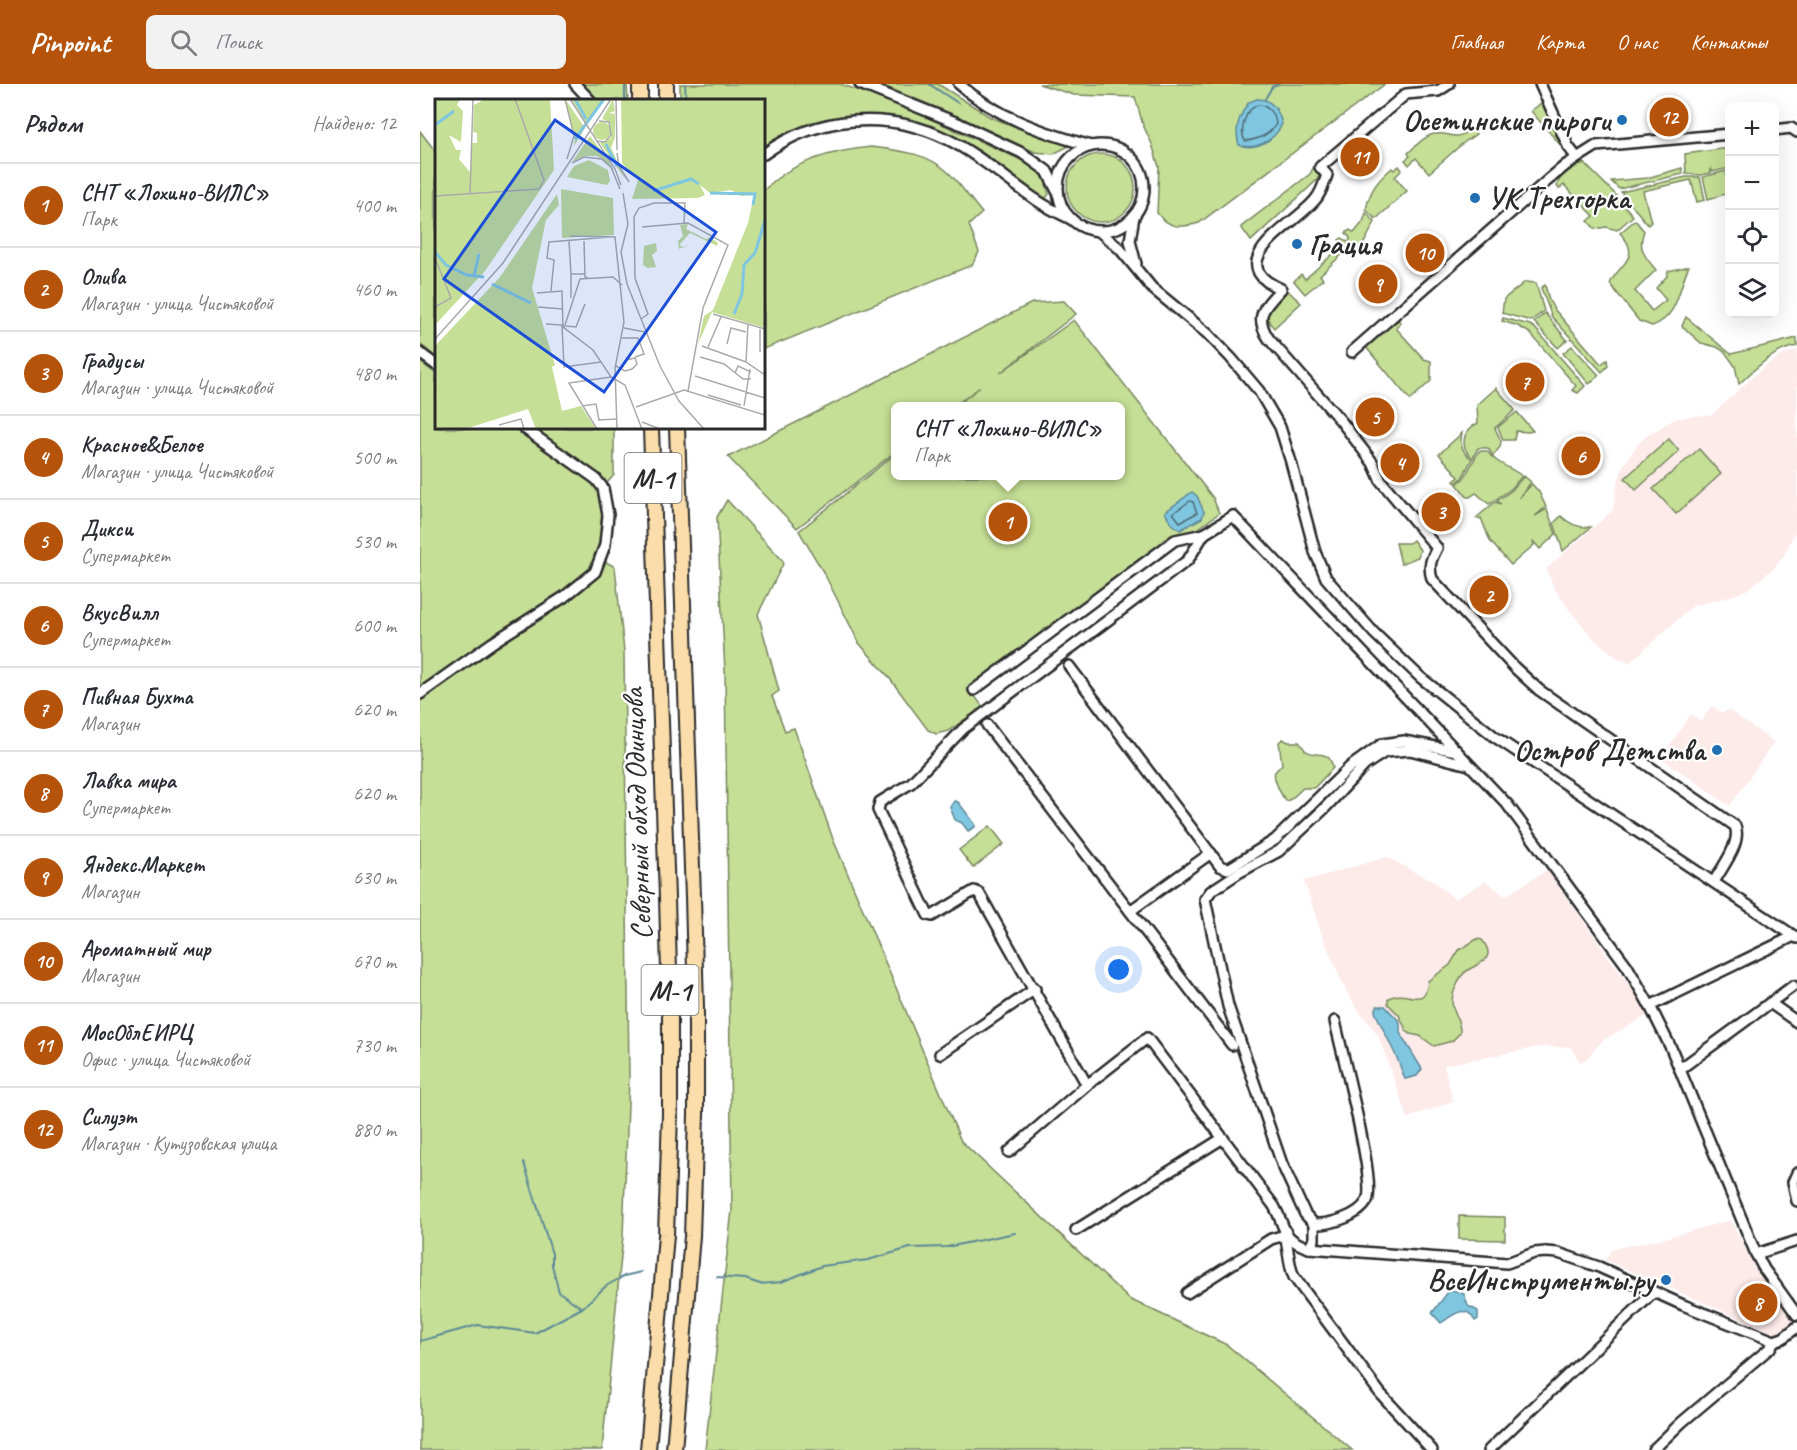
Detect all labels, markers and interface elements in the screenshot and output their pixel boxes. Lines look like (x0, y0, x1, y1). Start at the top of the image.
search box (146, 15, 566, 69)
text: Pinpoint (30, 25, 110, 60)
icon: search (167, 26, 200, 59)
text: Поиск (215, 28, 262, 56)
text: Главная (1450, 29, 1503, 55)
text: Карта (1536, 29, 1584, 55)
text: О нас (1617, 29, 1658, 55)
text: Контакты (1691, 29, 1767, 55)
pin: 12 (1650, 94, 1688, 140)
inset map (435, 99, 765, 429)
place label: Осетинские пироги (1403, 101, 1612, 139)
map controls (1725, 102, 1779, 318)
button: + (1725, 102, 1779, 156)
text: Рядом (24, 107, 82, 140)
text: Найдено: 12 (312, 111, 396, 136)
marker: Осетинские пироги (1615, 113, 1629, 127)
pin: 11 (1340, 134, 1380, 180)
button: − (1725, 156, 1779, 210)
text: СНТ «Лохино-ВИЛС» (81, 179, 269, 207)
place label: УК Трехгорка (1487, 179, 1633, 217)
marker: УК Трехгорка (1468, 191, 1482, 205)
text: 1 (39, 193, 48, 218)
text: 400 m (353, 193, 396, 218)
text: Парк (81, 207, 117, 232)
button: locate (1725, 210, 1779, 264)
place label: Грация (1309, 225, 1384, 263)
pin: 10 (1406, 230, 1444, 276)
marker: Грация (1290, 237, 1304, 251)
pin: 9 (1358, 262, 1398, 306)
text: Олива (81, 263, 126, 291)
button: layers (1725, 264, 1779, 318)
text: 2 (39, 277, 48, 302)
text: 460 m (353, 277, 396, 302)
text: Магазин · улица Чистяковой (81, 291, 273, 316)
text: Градусы (81, 347, 143, 375)
pin: 7 (1506, 360, 1544, 404)
text: 3 (39, 361, 48, 386)
text: 480 m (353, 361, 396, 386)
text: Магазин · улица Чистяковой (81, 375, 273, 400)
pin: 5 (1356, 394, 1394, 440)
popup (891, 402, 1125, 480)
text: СНТ «Лохино-ВИЛС» (914, 415, 1102, 443)
text: Красное&Белое (81, 431, 203, 459)
pin: 6 (1562, 434, 1600, 478)
pin: 4 (1380, 440, 1420, 485)
text: Парк (914, 443, 950, 468)
text: 4 (39, 445, 48, 470)
text: 500 m (353, 445, 396, 470)
road number: М-1 (624, 453, 682, 503)
text: Магазин · улица Чистяковой (81, 459, 273, 484)
pin: 3 (1422, 490, 1460, 534)
pin: 1 (988, 500, 1028, 544)
text: Дикси (81, 515, 133, 543)
text: 5 (39, 529, 48, 554)
text: 530 m (353, 529, 396, 554)
text: Супермаркет (81, 543, 170, 568)
pin: 2 (1470, 572, 1508, 618)
text: ВкусВилл (81, 599, 158, 627)
text: 6 (39, 613, 48, 638)
text: 600 m (353, 613, 396, 638)
text: Супермаркет (81, 627, 170, 652)
text: Пивная Бухта (81, 683, 193, 711)
street label: Северный обход Одинцова (614, 685, 660, 941)
text: 7 (39, 697, 48, 722)
text: 620 m (353, 697, 396, 722)
text: Магазин (81, 711, 139, 736)
place label: Остров Детства (1514, 731, 1708, 769)
marker: Остров Детства (1710, 743, 1724, 757)
text: Лавка мира (81, 767, 176, 795)
text: 8 (39, 781, 48, 806)
text: 620 m (353, 781, 396, 806)
text: Супермаркет (81, 795, 170, 820)
text: Яндекс.Маркет (81, 851, 205, 879)
text: 9 (39, 865, 48, 890)
text: 630 m (353, 865, 396, 890)
text: Магазин (81, 879, 139, 904)
text: Ароматный мир (81, 935, 211, 963)
text: 10 (35, 949, 53, 974)
text: 670 m (353, 949, 396, 974)
your location (1104, 955, 1133, 984)
text: Магазин (81, 963, 139, 988)
road number: М-1 (642, 965, 698, 1015)
text: МосОблЕИРЦ (81, 1019, 193, 1047)
text: 11 (35, 1033, 53, 1058)
text: 730 m (353, 1033, 396, 1058)
text: Офис · улица Чистяковой (81, 1047, 250, 1072)
text: Силуэт (81, 1103, 136, 1131)
text: 12 (35, 1117, 53, 1142)
text: 880 m (353, 1117, 396, 1142)
text: Магазин · Кутузовская улица (81, 1131, 276, 1156)
place label: ВсеИнструменты.ру (1428, 1261, 1657, 1300)
marker: ВсеИнструменты.ру (1659, 1273, 1673, 1287)
pin: 8 (1738, 1280, 1778, 1326)

